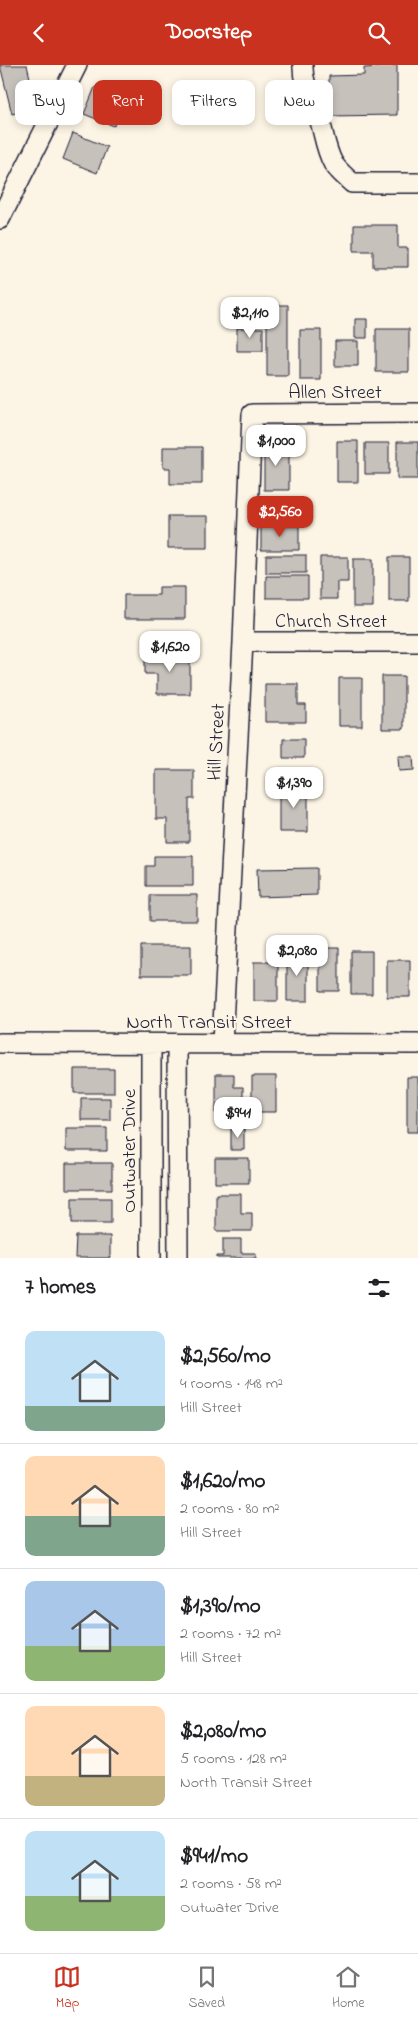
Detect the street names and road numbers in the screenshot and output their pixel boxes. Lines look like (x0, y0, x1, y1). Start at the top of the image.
street label: Allen Street (288, 379, 382, 408)
street label: Church Street (275, 608, 387, 637)
street label: Hill Street (201, 702, 234, 782)
street label: North Transit Street (126, 1009, 292, 1038)
street label: Outwater Drive (116, 1089, 145, 1213)

